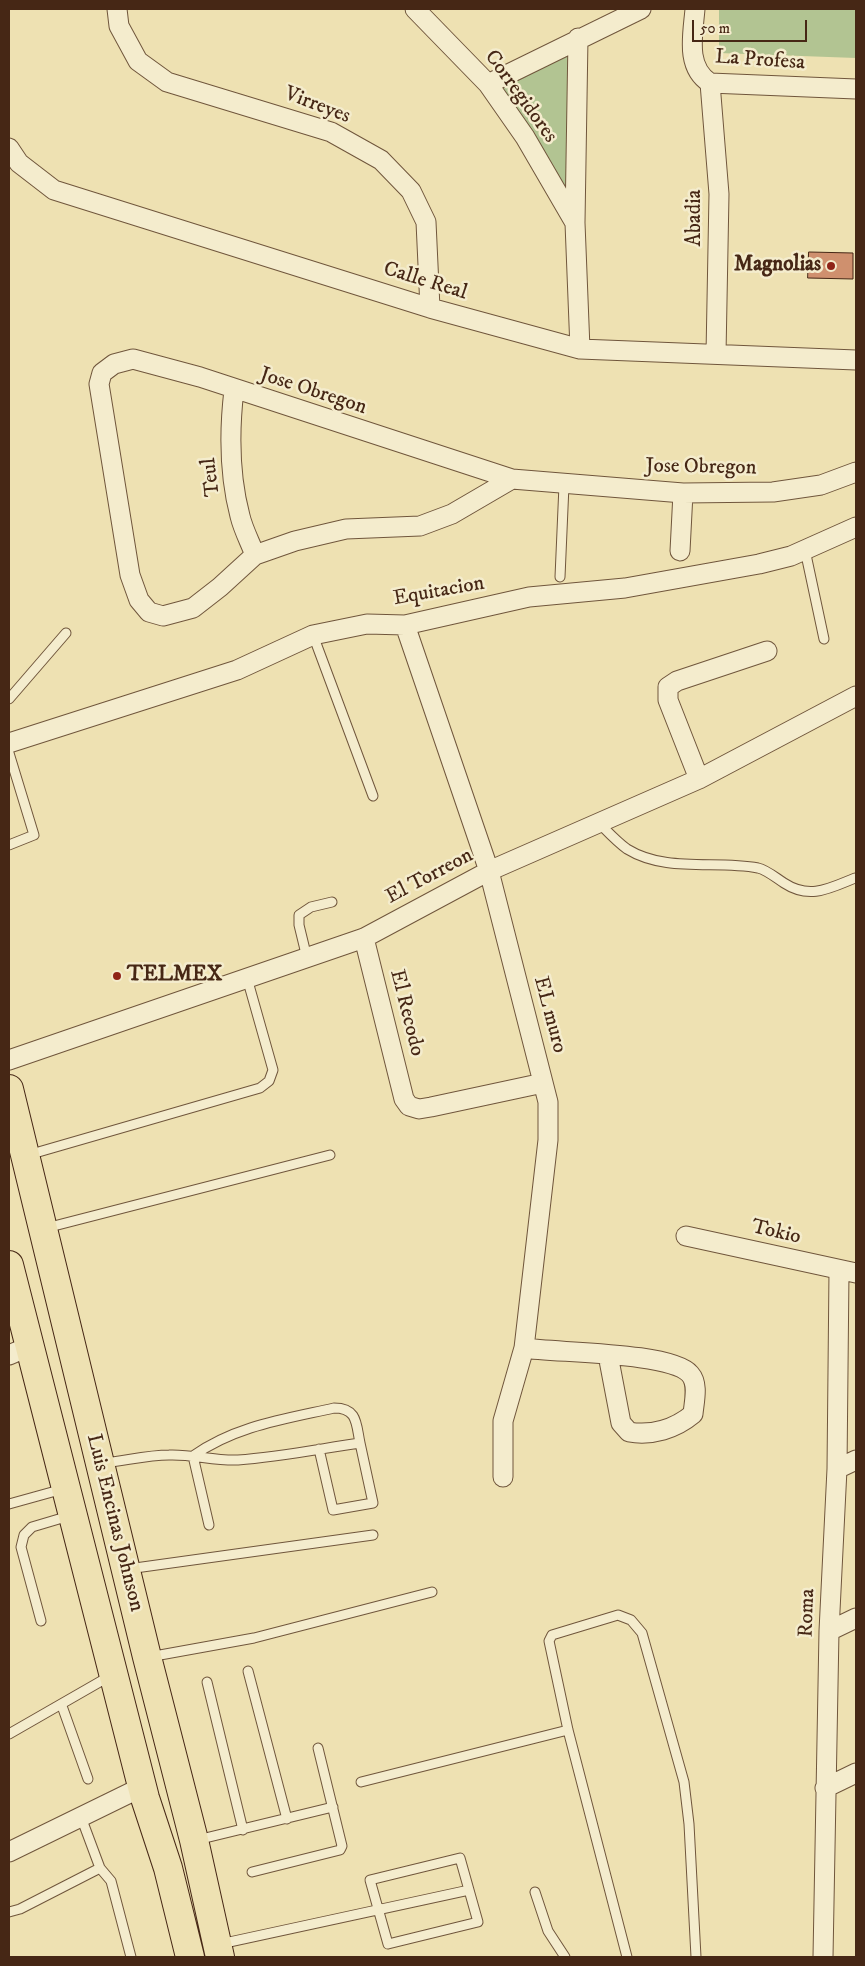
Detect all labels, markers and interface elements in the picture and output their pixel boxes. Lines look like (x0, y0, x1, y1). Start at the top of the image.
scale bar (695, 10, 810, 42)
text: 50 m (700, 19, 730, 38)
street label: La Profesa (714, 45, 806, 77)
street label: Corregidores (478, 46, 562, 148)
street label: Virreyes (280, 82, 354, 130)
street label: Abadia (683, 190, 709, 246)
place label: Magnolias (734, 253, 821, 279)
street label: Calle Real (380, 257, 470, 307)
marker: Magnolias (825, 260, 837, 272)
street label: Jose Obregon (256, 363, 370, 421)
street label: Jose Obregon (645, 454, 757, 482)
street label: Teul (197, 456, 227, 498)
street label: Equitacion (392, 572, 486, 612)
street label: El Torreon (382, 844, 478, 910)
place label: TELMEX (127, 963, 222, 989)
street label: El Recodo (383, 967, 429, 1059)
marker: TELMEX (111, 970, 123, 982)
street label: EL muro (527, 974, 571, 1056)
street label: Tokio (749, 1215, 803, 1251)
street label: Luis Encinas Johnson (80, 1432, 148, 1614)
street label: Roma (795, 1588, 821, 1638)

